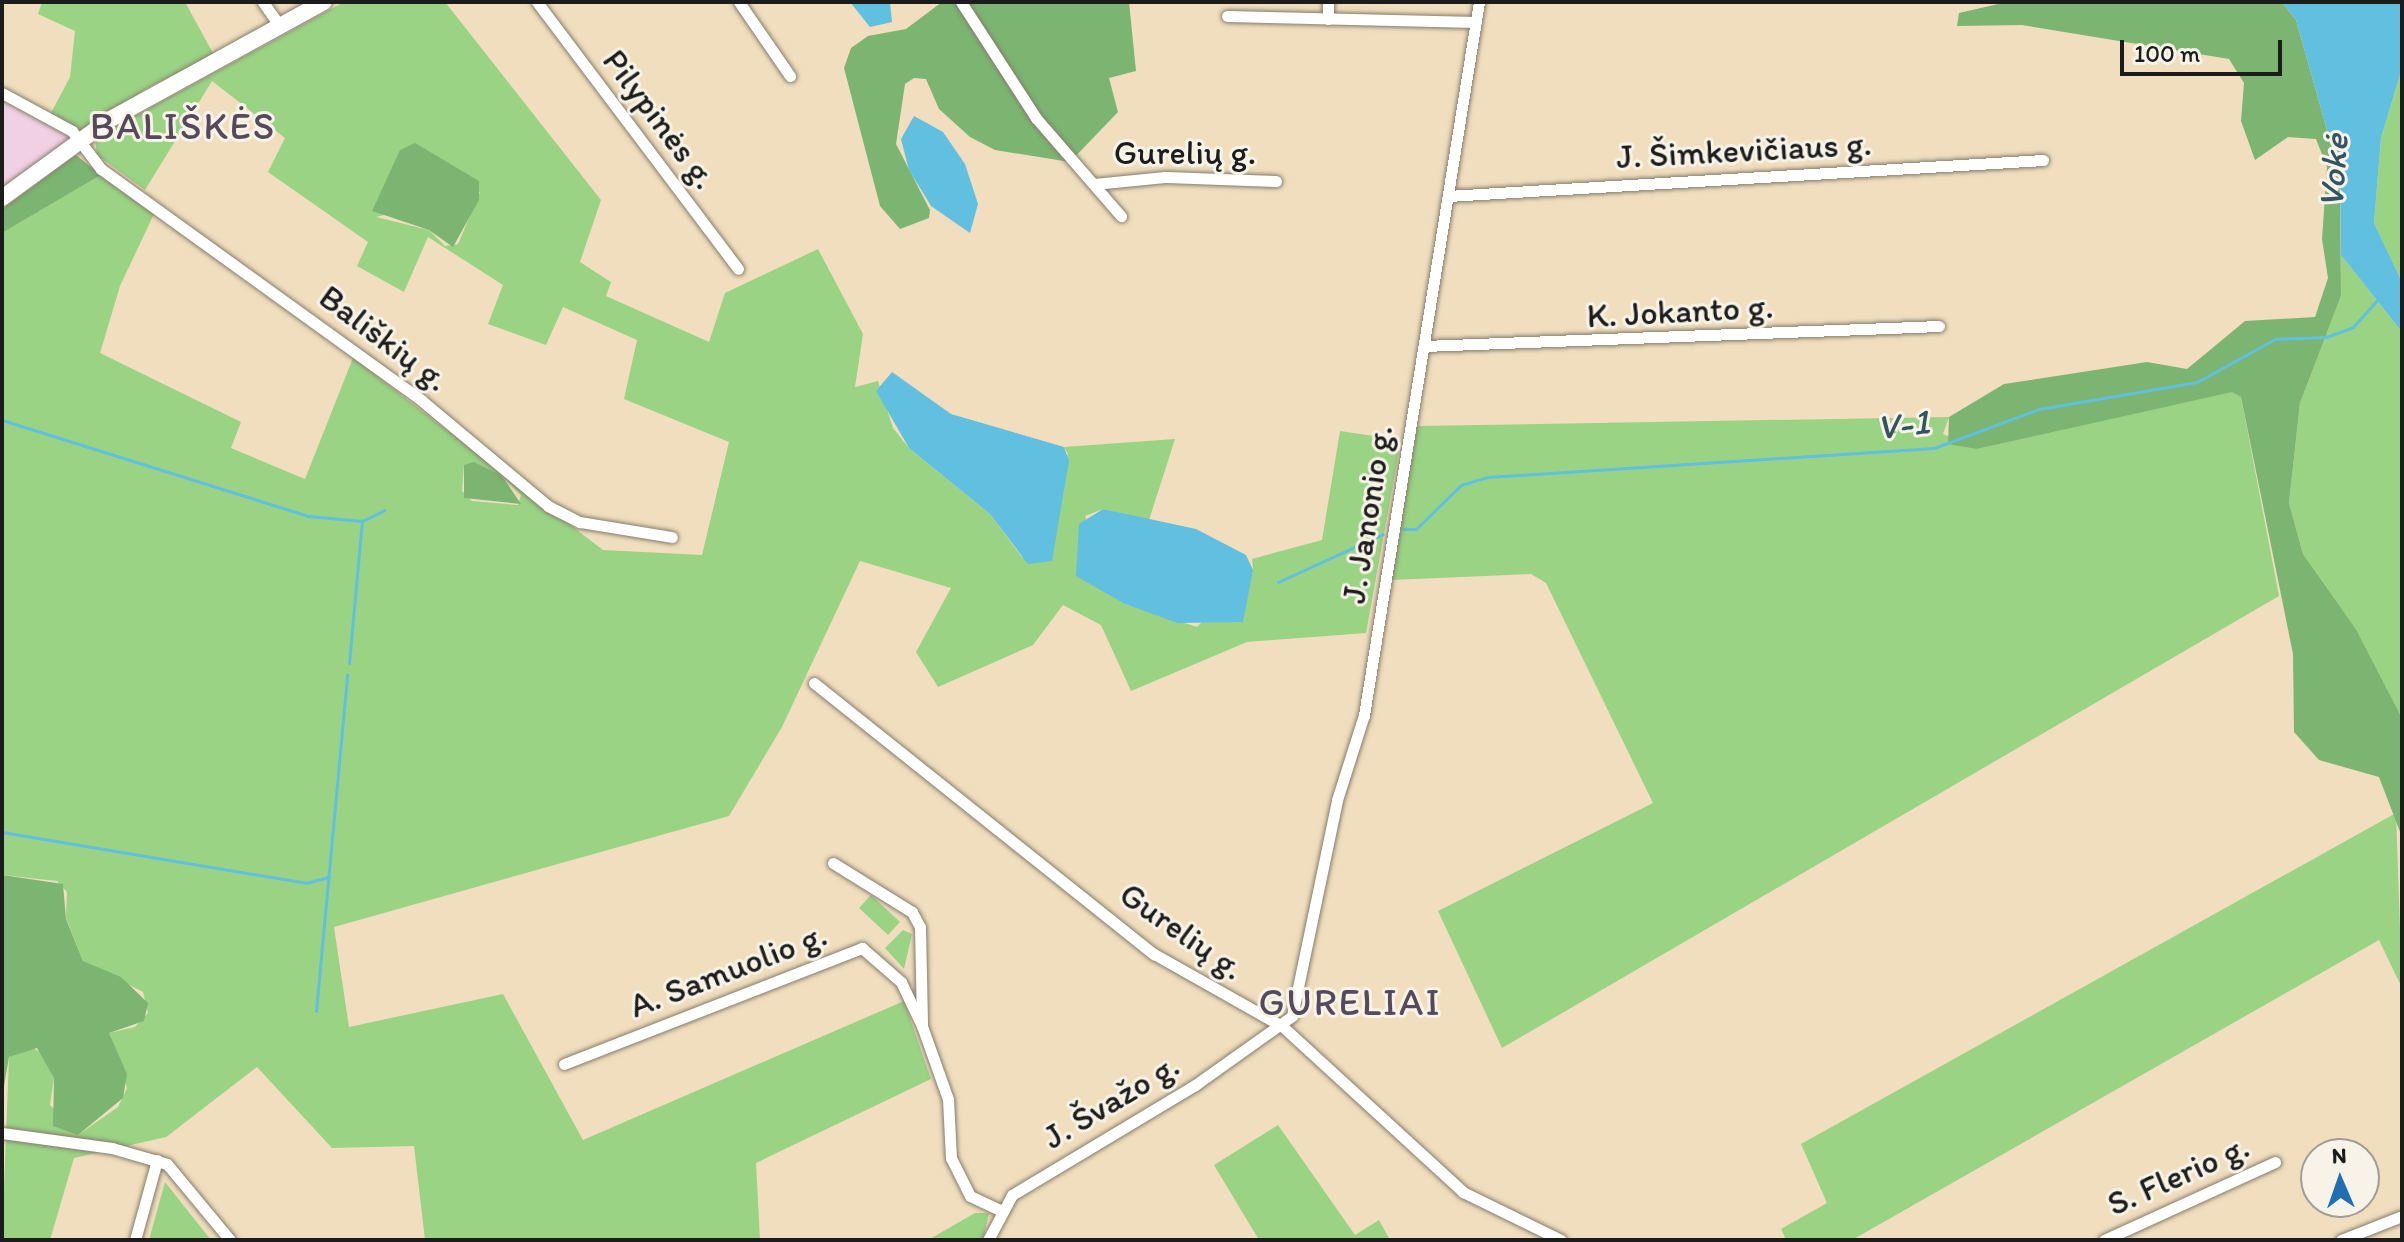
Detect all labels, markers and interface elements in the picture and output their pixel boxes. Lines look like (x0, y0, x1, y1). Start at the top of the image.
scale bar (2124, 24, 2286, 74)
text: 100 m (2134, 39, 2200, 68)
street label: Pilypinės g. (594, 41, 726, 197)
district label: BALIŠKĖS (92, 104, 274, 150)
street label: J. Šimkevičiaus g. (1615, 123, 1873, 177)
street label: Gurelių g. (1114, 133, 1256, 173)
water label: Vokė (2309, 133, 2357, 209)
street label: Bališkių g. (311, 276, 457, 400)
street label: K. Jokanto g. (1586, 286, 1774, 336)
water label: V-1 (1874, 399, 1932, 449)
street label: J. Janonio g. (1333, 422, 1401, 606)
street label: Gurelių g. (1112, 873, 1252, 989)
street label: A. Samuolio g. (624, 914, 832, 1026)
district label: GURELIAI (1260, 980, 1440, 1026)
street label: J. Švažo g. (1036, 1044, 1186, 1158)
street label: S. Flerio g. (2101, 1126, 2255, 1224)
north arrow (2300, 1138, 2380, 1218)
text: N (2331, 1142, 2347, 1169)

